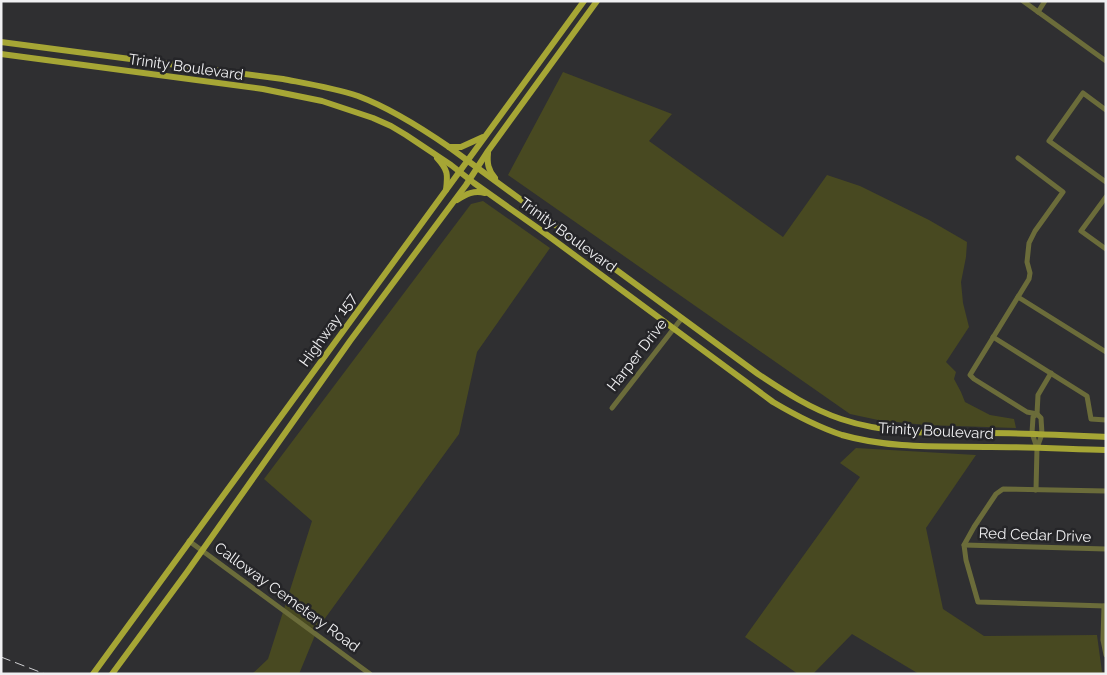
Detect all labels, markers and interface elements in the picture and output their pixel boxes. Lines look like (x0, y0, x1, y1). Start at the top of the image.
street label: Trinity Boulevard (127, 50, 245, 84)
street label: Trinity Boulevard (516, 194, 620, 276)
street label: Highway 157 (295, 290, 361, 370)
street label: Harper Drive (603, 315, 671, 395)
street label: Trinity Boulevard (878, 419, 994, 443)
street label: Red Cedar Drive (978, 524, 1092, 546)
street label: Calloway Cemetery Road (211, 538, 363, 656)

